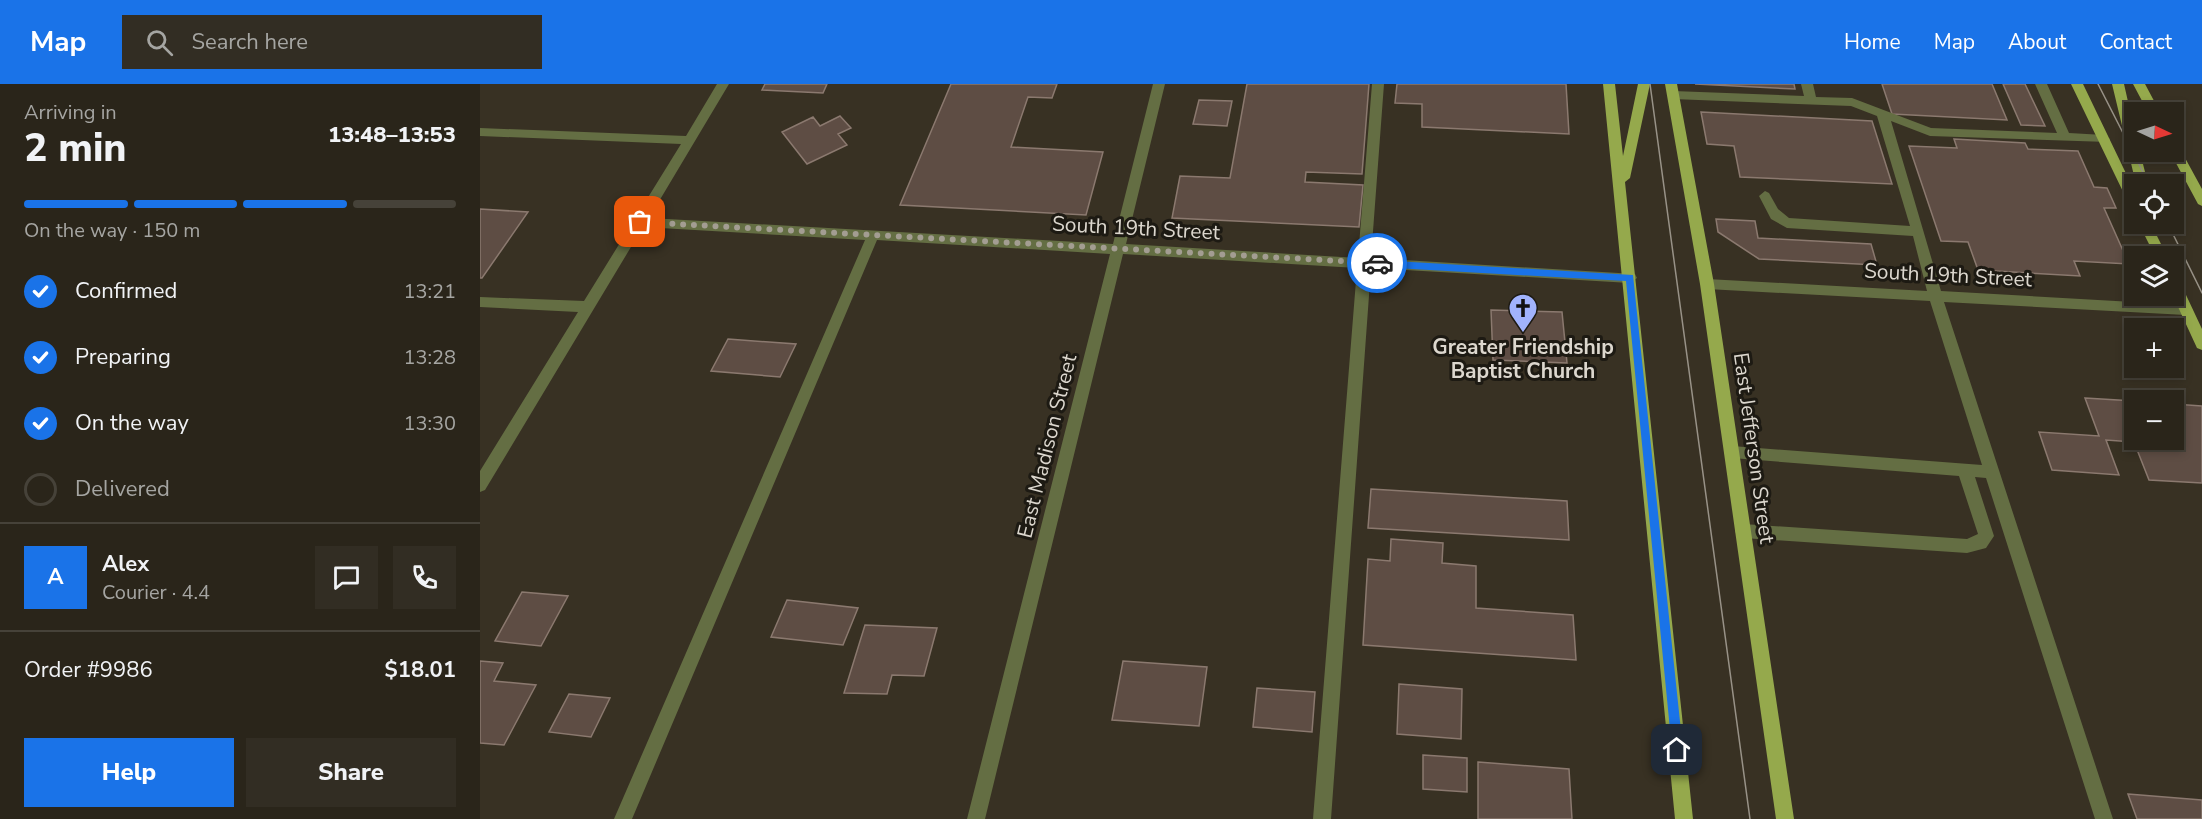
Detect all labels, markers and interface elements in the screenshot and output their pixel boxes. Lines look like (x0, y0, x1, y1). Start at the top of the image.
search box (122, 15, 542, 69)
text: Map (30, 23, 86, 61)
icon: search (143, 26, 176, 59)
text: Search here (191, 27, 308, 57)
text: Home (1844, 28, 1901, 56)
text: Map (1934, 28, 1975, 56)
text: About (2008, 28, 2066, 56)
text: Contact (2099, 28, 2172, 56)
text: Arriving in (24, 99, 117, 126)
north arrow (2124, 102, 2184, 162)
map controls (2124, 102, 2184, 450)
text: 13:48–13:53 (328, 120, 456, 150)
text: 2 min (24, 122, 127, 175)
button: locate (2124, 174, 2184, 234)
pin (614, 196, 665, 247)
icon: bag (623, 205, 656, 238)
street label: South 19th Street (1051, 210, 1221, 246)
text: On the way · 150 m (24, 217, 200, 244)
courier (1347, 233, 1407, 293)
button: layers (2124, 246, 2184, 306)
icon: car (1361, 247, 1394, 280)
street label: South 19th Street (1863, 257, 2033, 293)
icon: check (24, 275, 57, 308)
text: Confirmed (75, 276, 177, 306)
text: 13:21 (403, 278, 456, 305)
church icon: Greater Friendship Baptist Church (1507, 292, 1539, 334)
button: + (2124, 318, 2184, 378)
place label: Greater Friendship Baptist Church (1432, 333, 1614, 385)
icon: check (24, 341, 57, 374)
text: Preparing (75, 342, 171, 372)
text: 13:28 (403, 344, 456, 371)
street label: East Madison Street (1011, 351, 1084, 541)
street label: East Jefferson Street (1727, 351, 1781, 546)
button: − (2124, 390, 2184, 450)
icon: check (24, 407, 57, 440)
text: On the way (75, 408, 189, 438)
text: 13:30 (403, 410, 456, 437)
text: Delivered (75, 474, 170, 504)
button: chat (315, 546, 378, 609)
button: phone (393, 546, 456, 609)
text: Alex (102, 549, 149, 579)
text: A (47, 562, 64, 592)
text: Courier · 4.4 (102, 579, 210, 606)
text: Order #9986 (24, 655, 153, 685)
text: $18.01 (385, 655, 456, 685)
pin (1651, 724, 1702, 775)
icon: home (1660, 733, 1693, 766)
button: Help (24, 738, 234, 807)
button: Share (246, 738, 456, 807)

